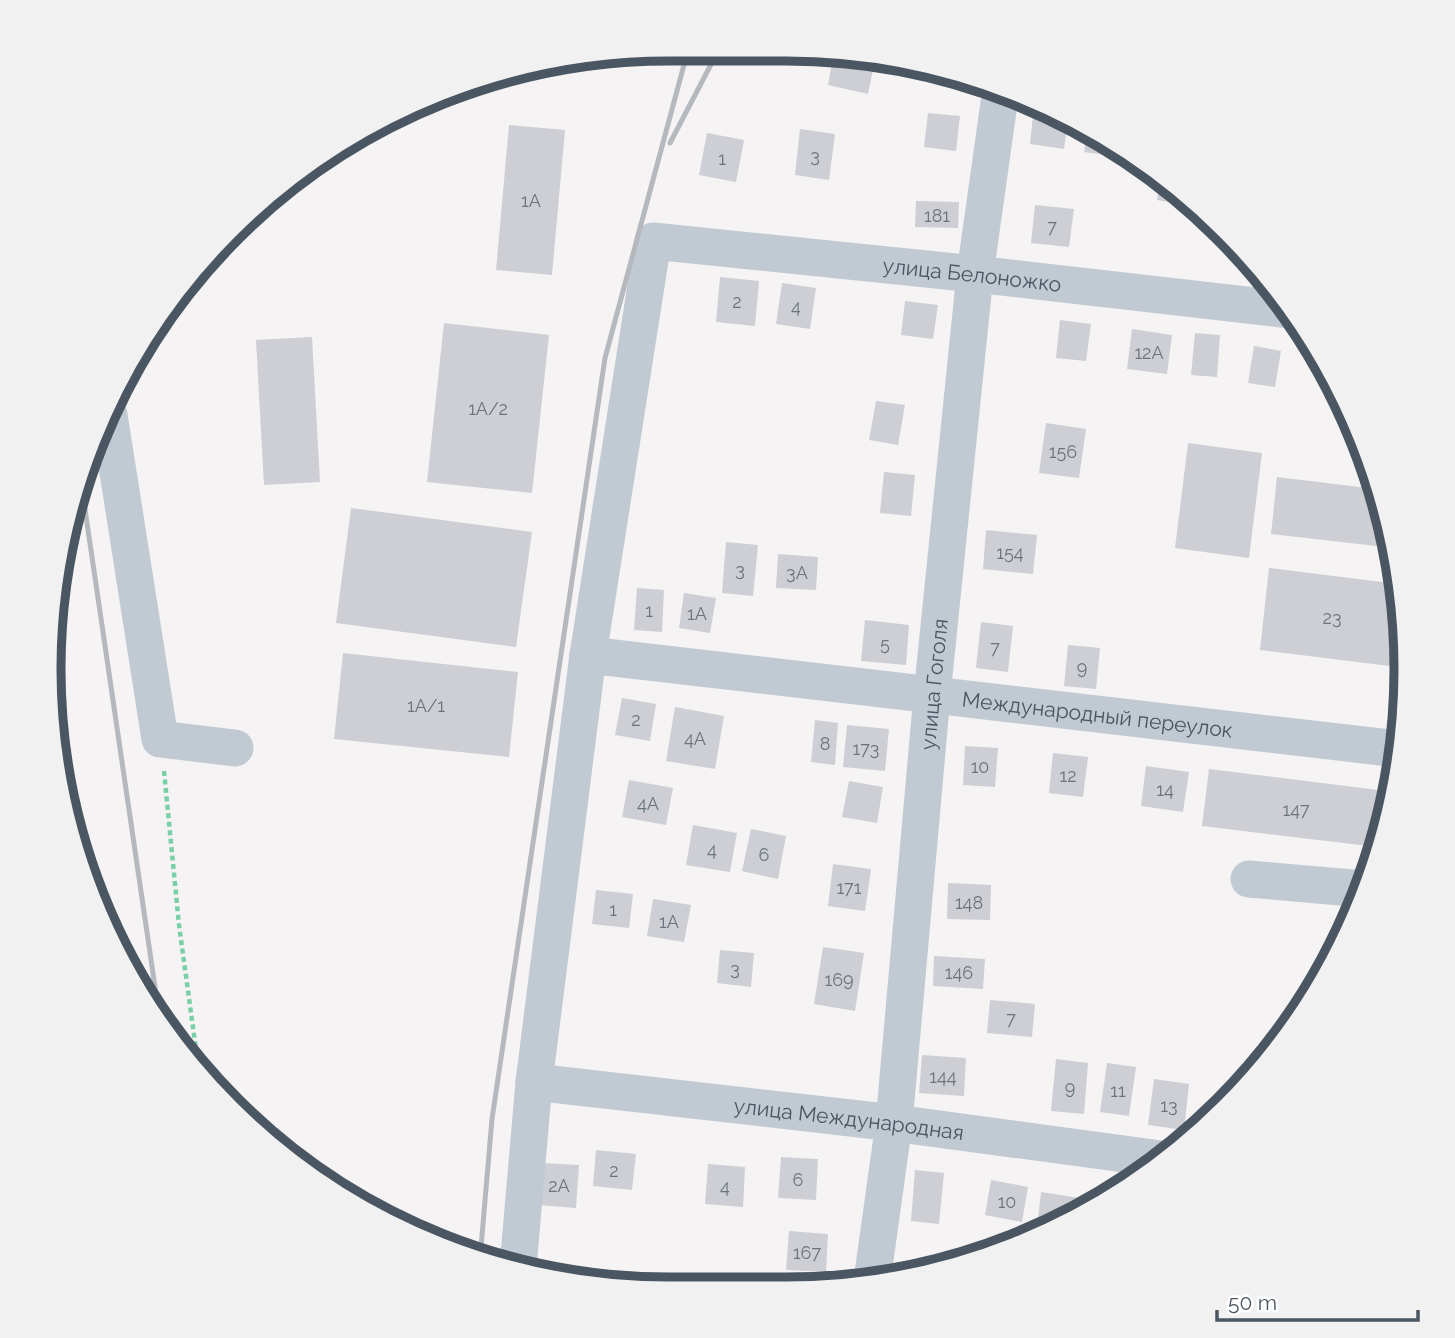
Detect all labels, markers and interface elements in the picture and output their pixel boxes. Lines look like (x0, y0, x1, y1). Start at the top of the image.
house number: 3 (810, 145, 820, 166)
house number: 1 (718, 148, 726, 169)
house number: 1А (521, 190, 541, 211)
house number: 181 (924, 205, 950, 226)
house number: 7 (1047, 216, 1057, 237)
street label: улица Белоножко (882, 252, 1063, 296)
house number: 2 (732, 291, 742, 312)
house number: 4 (791, 296, 801, 317)
house number: 12А (1134, 342, 1164, 363)
house number: 1А/2 (468, 398, 508, 419)
house number: 156 (1049, 441, 1077, 462)
house number: 154 (996, 542, 1024, 563)
house number: 3 (735, 559, 745, 580)
house number: 3А (786, 562, 808, 583)
house number: 1 (645, 600, 653, 621)
house number: 1А (687, 603, 707, 624)
house number: 23 (1323, 607, 1342, 628)
street label: улица Гоголя (915, 617, 952, 751)
house number: 5 (880, 633, 890, 654)
house number: 7 (990, 637, 1000, 658)
house number: 9 (1077, 657, 1087, 678)
street label: Международный переулок (961, 686, 1234, 742)
house number: 1А/1 (407, 695, 445, 716)
house number: 2 (631, 709, 641, 730)
house number: 4А (684, 728, 706, 749)
house number: 8 (820, 733, 830, 754)
house number: 173 (853, 738, 879, 759)
house number: 10 (971, 756, 989, 777)
house number: 12 (1059, 765, 1077, 786)
house number: 14 (1156, 779, 1174, 800)
house number: 4А (637, 793, 659, 814)
house number: 147 (1282, 799, 1310, 820)
house number: 4 (707, 839, 717, 860)
house number: 6 (759, 844, 770, 865)
house number: 171 (837, 877, 862, 898)
house number: 148 (955, 892, 983, 913)
house number: 1 (609, 899, 617, 920)
house number: 1А (659, 911, 679, 932)
house number: 3 (730, 958, 740, 979)
house number: 146 (945, 962, 973, 983)
house number: 169 (824, 969, 854, 990)
house number: 7 (1006, 1008, 1016, 1029)
house number: 144 (929, 1066, 957, 1087)
house number: 9 (1065, 1077, 1075, 1098)
house number: 11 (1110, 1080, 1126, 1101)
street label: улица Международная (733, 1092, 965, 1145)
house number: 13 (1160, 1095, 1178, 1116)
house number: 2 (609, 1160, 619, 1181)
house number: 6 (793, 1169, 804, 1190)
house number: 2А (548, 1175, 570, 1196)
house number: 4 (720, 1176, 730, 1197)
house number: 10 (998, 1191, 1016, 1212)
house number: 167 (793, 1242, 821, 1263)
scale bar (1217, 1278, 1418, 1322)
text: 50 m (1228, 1290, 1277, 1315)

